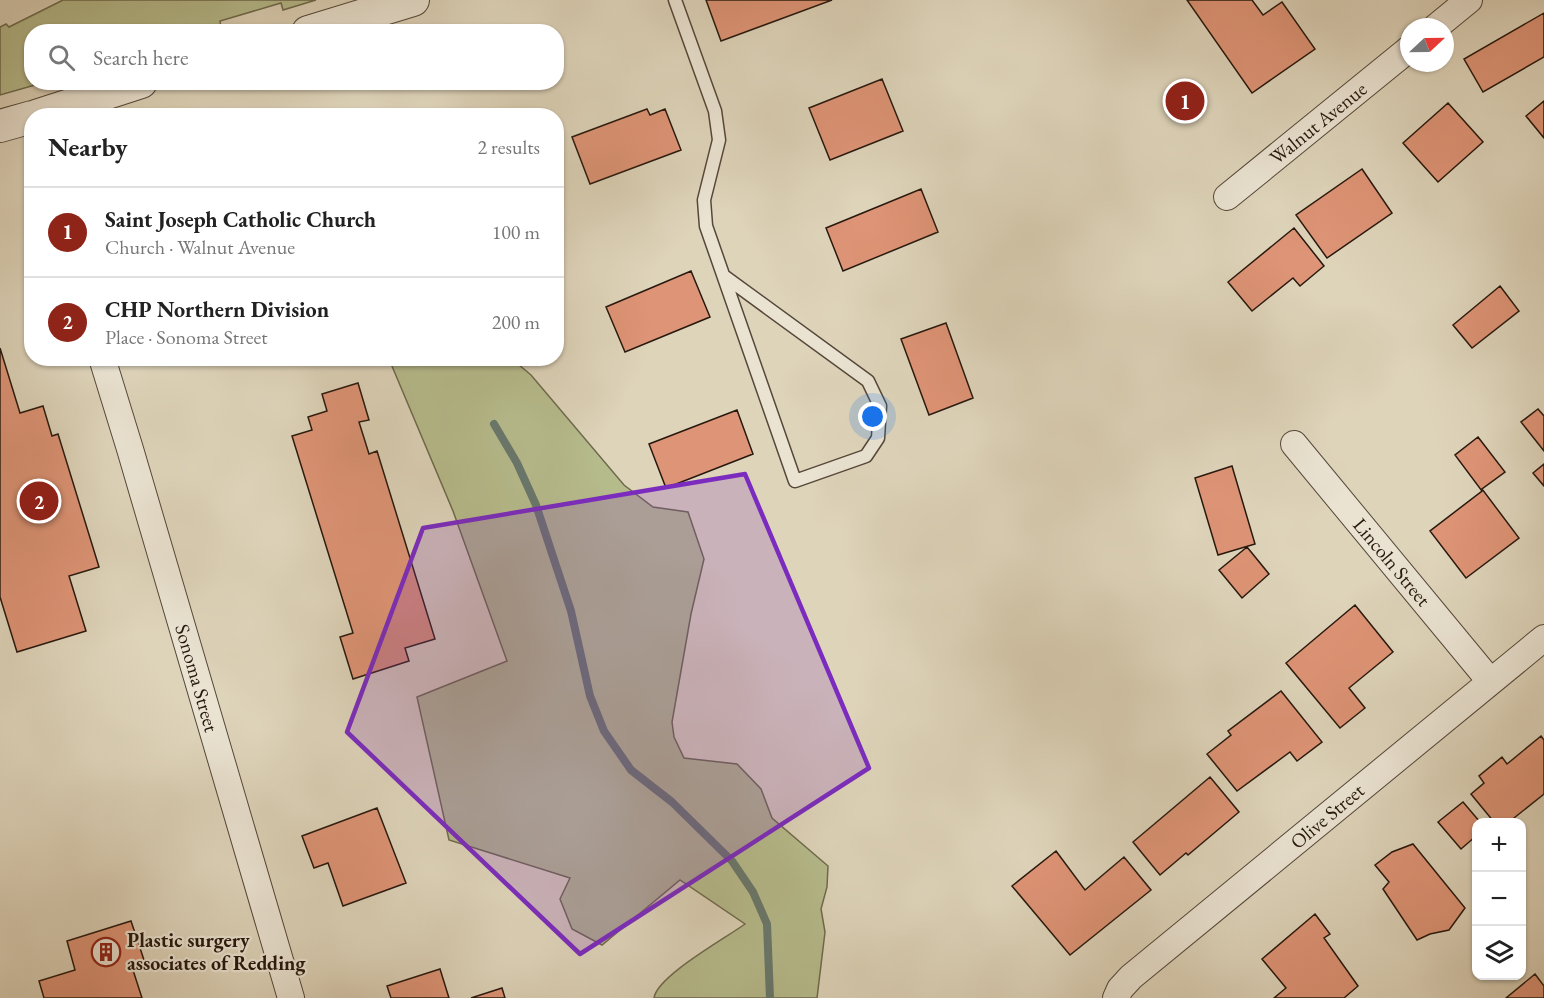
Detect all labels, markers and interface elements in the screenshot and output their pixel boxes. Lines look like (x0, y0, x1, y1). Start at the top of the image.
north arrow (1400, 18, 1454, 72)
search box (24, 24, 564, 90)
icon: search (45, 41, 78, 74)
text: Search here (93, 43, 188, 72)
street label: Walnut Avenue (1264, 76, 1372, 170)
pin: 1 (1166, 78, 1204, 124)
text: Nearby (48, 130, 128, 164)
text: 2 results (477, 134, 540, 160)
text: Saint Joseph Catholic Church (105, 205, 376, 234)
text: 1 (62, 219, 73, 245)
text: 100 m (492, 219, 540, 245)
text: Church · Walnut Avenue (105, 234, 295, 260)
text: CHP Northern Division (105, 295, 329, 324)
text: 2 (62, 309, 73, 335)
text: 200 m (492, 309, 540, 335)
text: Place · Sonoma Street (105, 324, 268, 350)
your location (858, 402, 887, 431)
pin: 2 (20, 478, 58, 524)
street label: Lincoln Street (1347, 512, 1437, 612)
street label: Sonoma Street (169, 621, 225, 736)
street label: Olive Street (1285, 777, 1370, 855)
map controls (1472, 818, 1526, 980)
button: + (1472, 818, 1526, 872)
button: − (1472, 872, 1526, 926)
button: layers (1472, 926, 1526, 980)
place label: Plastic surgery associates of Redding (127, 927, 306, 976)
building icon: Plastic surgery associates of Redding (90, 936, 122, 968)

